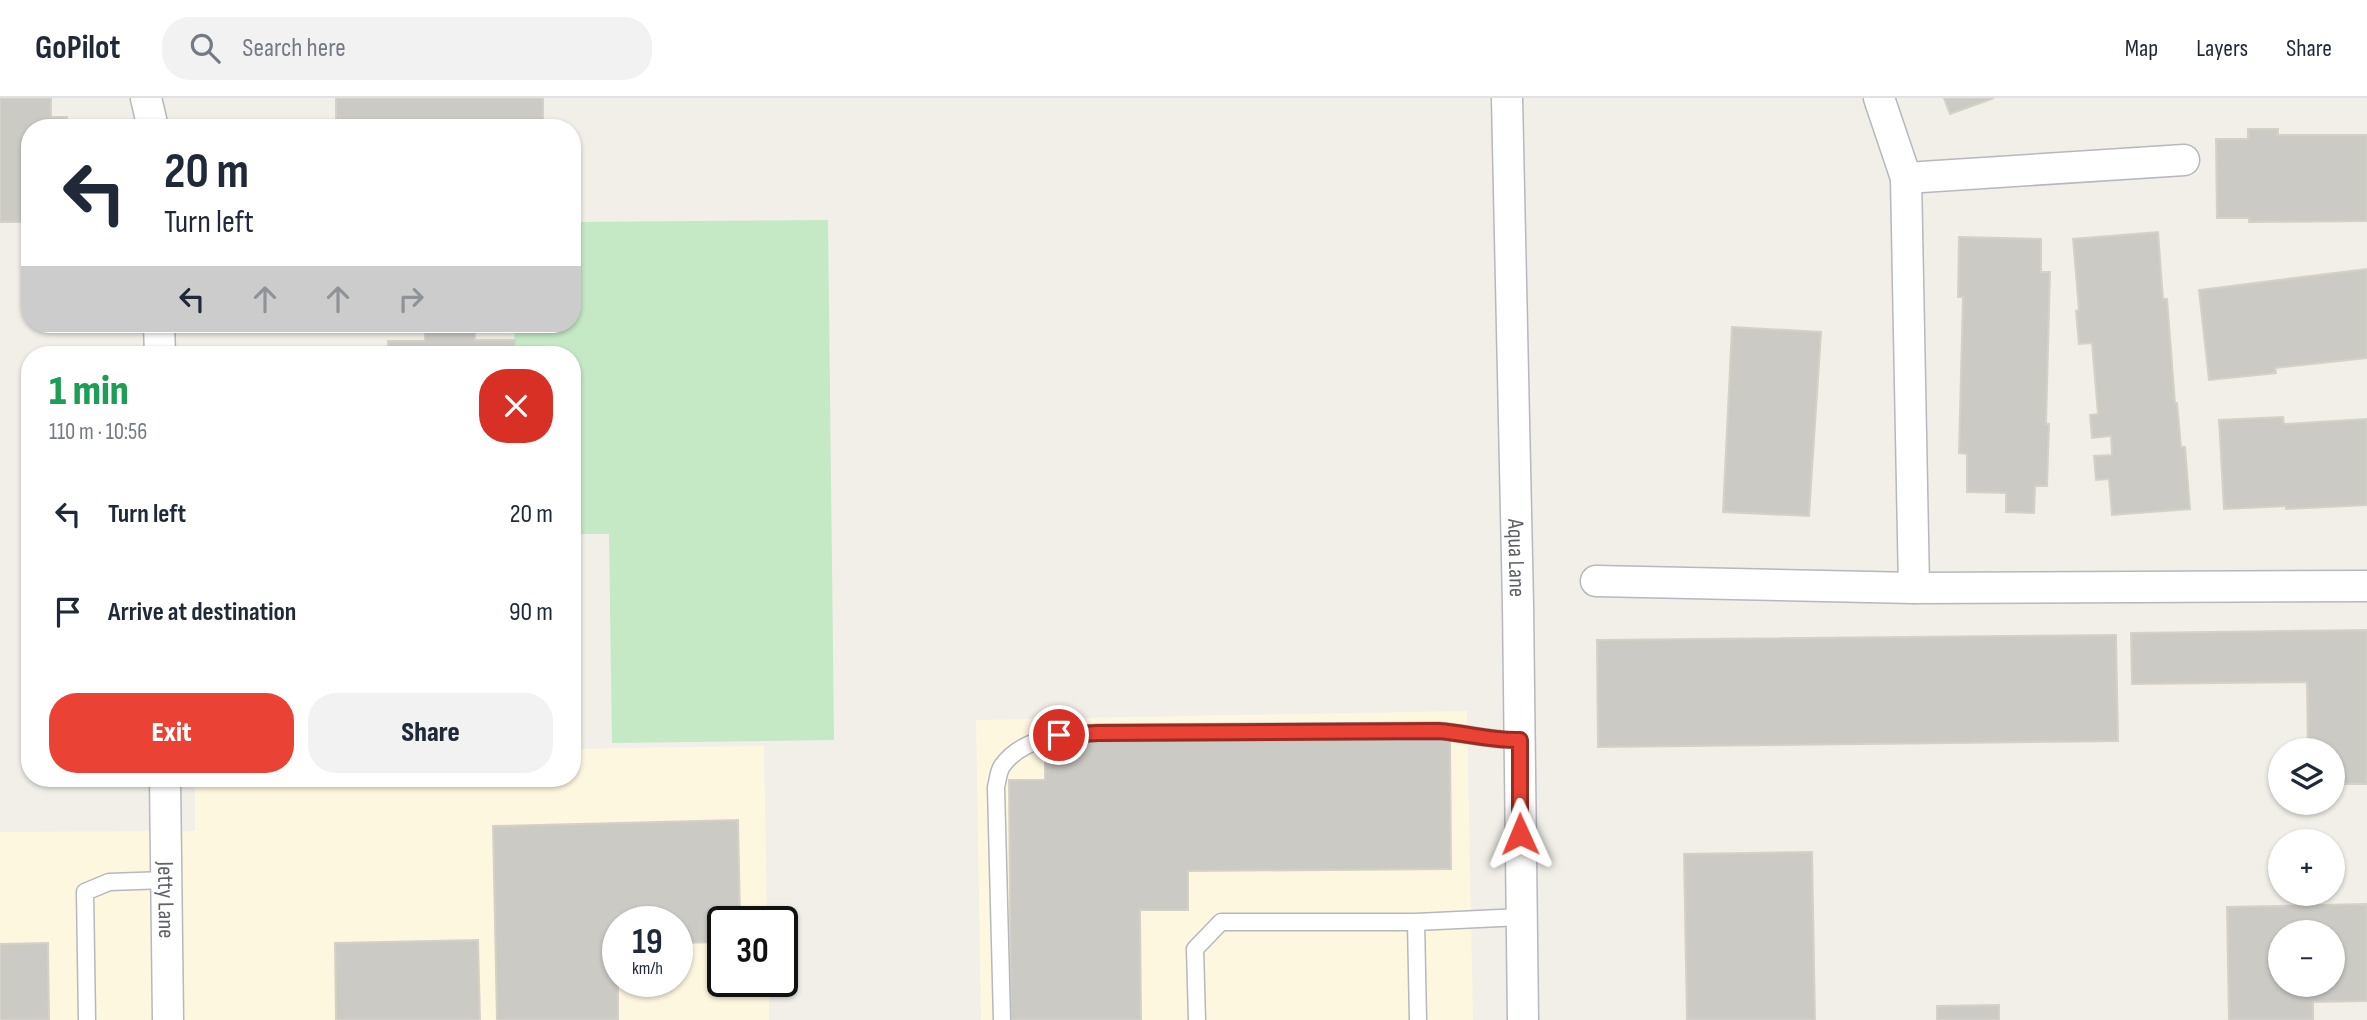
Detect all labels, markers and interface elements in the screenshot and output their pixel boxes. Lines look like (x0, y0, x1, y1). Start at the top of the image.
search box (162, 17, 652, 80)
text: GoPilot (35, 28, 120, 68)
icon: search (186, 29, 224, 67)
text: Search here (242, 33, 346, 64)
text: Map (2125, 34, 2158, 63)
text: Layers (2196, 34, 2248, 63)
text: Share (2286, 34, 2332, 63)
text: 20 m (164, 143, 249, 202)
icon: left (49, 147, 140, 238)
text: Turn left (164, 203, 254, 242)
icon: left (173, 280, 211, 318)
icon: ahead (246, 280, 284, 318)
icon: ahead (319, 280, 357, 318)
icon: right (392, 280, 430, 318)
text: 1 min (49, 366, 129, 417)
button: close (479, 369, 553, 443)
text: 110 m · 10:56 (49, 418, 147, 446)
icon: left (49, 495, 87, 533)
text: Turn left (108, 499, 186, 530)
text: 20 m (510, 499, 553, 530)
street label: Aqua Lane (1501, 517, 1531, 597)
icon: arrive (49, 593, 87, 631)
text: Arrive at destination (108, 597, 296, 628)
text: 90 m (509, 597, 553, 628)
button: Exit (49, 693, 294, 773)
button: Share (308, 693, 553, 773)
pin (1029, 705, 1089, 765)
icon: arrive (1040, 716, 1078, 754)
map controls (2268, 738, 2345, 997)
button: layers (2268, 738, 2345, 815)
position arrow (1483, 797, 1557, 871)
button: + (2268, 829, 2345, 906)
street label: Jetty Lane (151, 860, 180, 939)
speed limit sign: 30 (707, 906, 798, 997)
button: − (2268, 920, 2345, 997)
text: 19 (632, 921, 663, 964)
text: km/h (632, 958, 663, 979)

